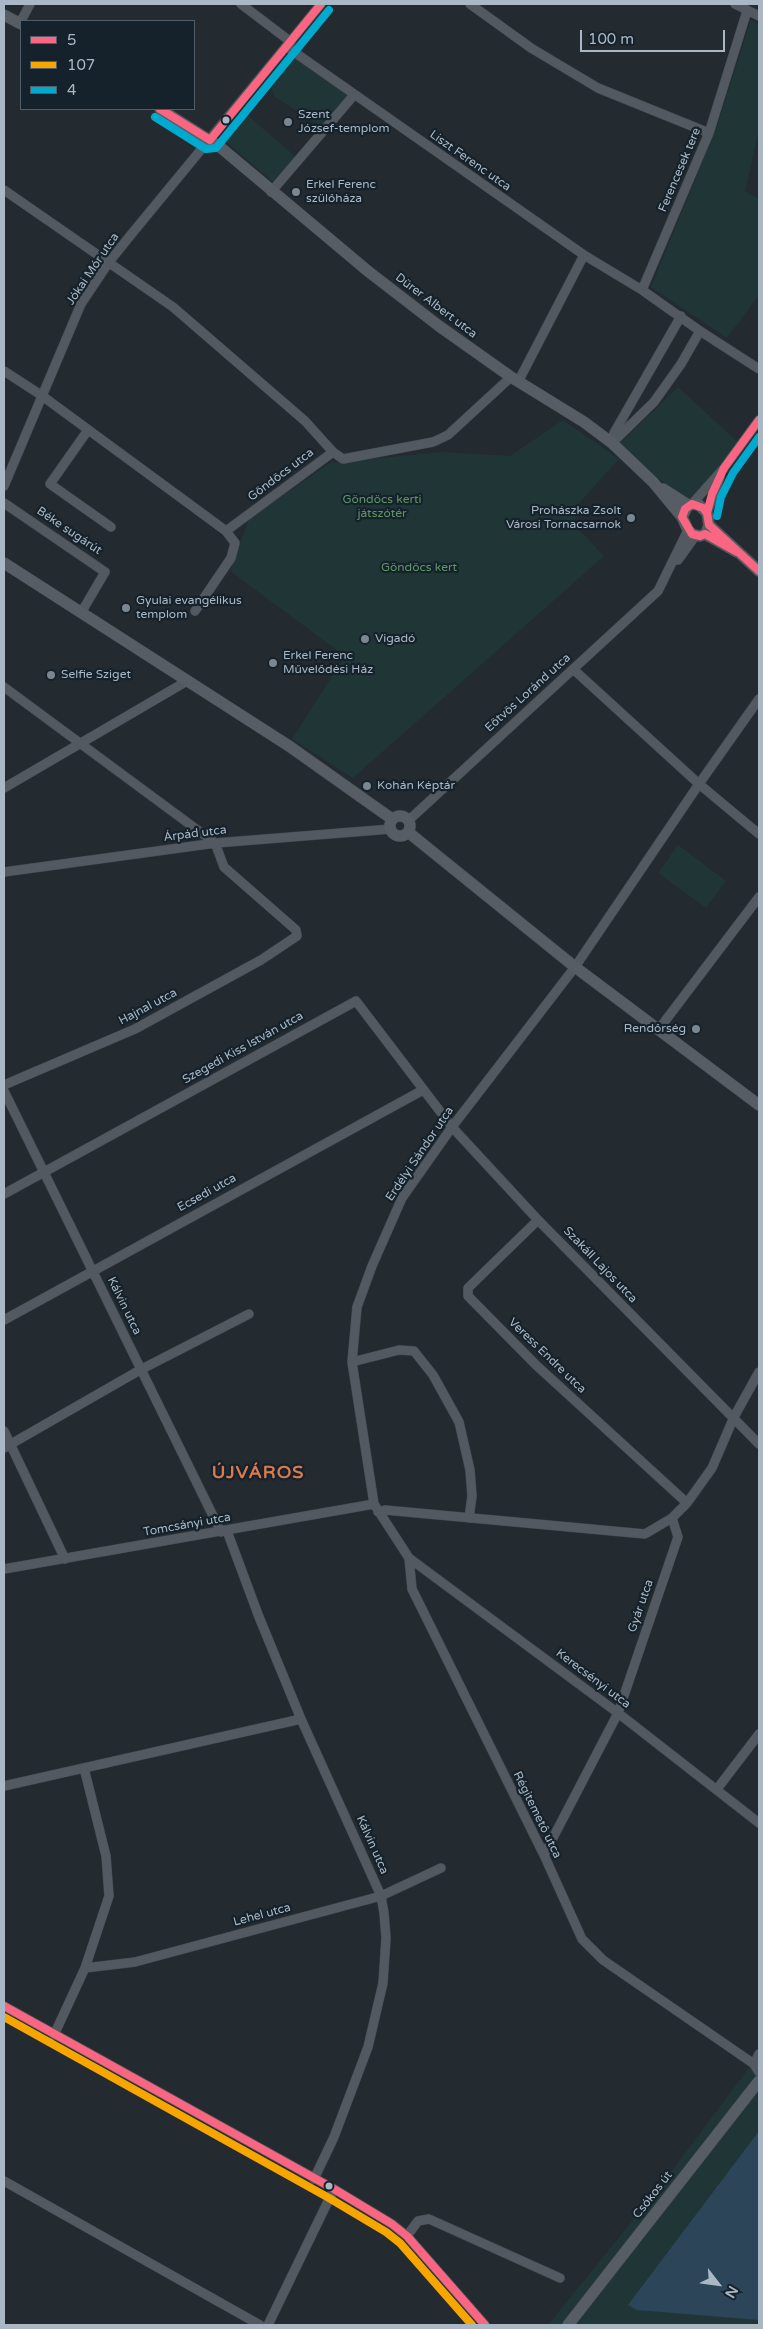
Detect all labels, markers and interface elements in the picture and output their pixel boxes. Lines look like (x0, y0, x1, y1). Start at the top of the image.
legend (20, 20, 195, 110)
scale bar (583, 20, 728, 52)
text: 100 m (588, 30, 634, 48)
text: 5 (67, 31, 76, 49)
text: 107 (67, 56, 95, 74)
text: 4 (67, 81, 76, 99)
place label: Szent József-templom (298, 108, 390, 136)
unlabelled marker (221, 115, 231, 125)
marker: Szent József-templom (282, 116, 294, 128)
street label: Ferencesek tere (656, 126, 704, 214)
street label: Liszt Ferenc utca (427, 128, 513, 194)
place label: Erkel Ferenc szülőháza (306, 178, 376, 206)
marker: Erkel Ferenc szülőháza (290, 186, 302, 198)
street label: Jókai Mór utca (64, 230, 122, 308)
street label: Dürer Albert utca (392, 271, 480, 341)
street label: Göndöcs utca (245, 446, 317, 504)
park label: Göndöcs kerti játszótér (342, 493, 422, 521)
street label: Béke sugárút (34, 504, 104, 558)
place label: Prohászka Zsolt Városi Tornacsarnok (506, 504, 621, 532)
marker: Prohászka Zsolt Városi Tornacsarnok (625, 512, 637, 524)
park label: Göndöcs kert (381, 561, 457, 575)
place label: Gyulai evangélikus templom (136, 594, 242, 622)
marker: Gyulai evangélikus templom (120, 602, 132, 614)
place label: Vigadó (375, 632, 415, 646)
marker: Vigadó (359, 633, 371, 645)
place label: Erkel Ferenc Művelődési Ház (283, 649, 373, 677)
street label: Eötvös Loránd utca (482, 651, 574, 735)
marker: Erkel Ferenc Művelődési Ház (267, 657, 279, 669)
place label: Selfie Sziget (61, 668, 131, 682)
marker: Selfie Sziget (45, 669, 57, 681)
place label: Kohán Képtár (377, 779, 455, 793)
marker: Kohán Képtár (361, 780, 373, 792)
street label: Árpád utca (163, 823, 227, 845)
street label: Hajnal utca (116, 986, 180, 1028)
street label: Szegedi Kiss István utca (180, 1009, 306, 1087)
place label: Rendőrség (624, 1022, 686, 1036)
marker: Rendőrség (690, 1023, 702, 1035)
street label: Erdélyi Sándor utca (383, 1104, 457, 1204)
street label: Ecsedi utca (175, 1171, 239, 1215)
street label: Szakáll Lajos utca (560, 1224, 640, 1306)
street label: Kálvin utca (104, 1275, 144, 1337)
street label: Veress Endre utca (505, 1315, 589, 1397)
district label: ÚJVÁROS (211, 1462, 305, 1484)
street label: Tomcsányi utca (142, 1510, 232, 1540)
street label: Gyár utca (625, 1578, 657, 1634)
street label: Kerecsényi utca (553, 1646, 633, 1712)
street label: Régitemető utca (510, 1769, 564, 1861)
street label: Kálvin utca (353, 1814, 391, 1876)
street label: Lehel utca (232, 1900, 292, 1930)
street label: Csókos út (630, 2169, 676, 2221)
unlabelled marker (324, 2181, 334, 2191)
north arrow (693, 2259, 743, 2309)
text: N (721, 2283, 742, 2301)

